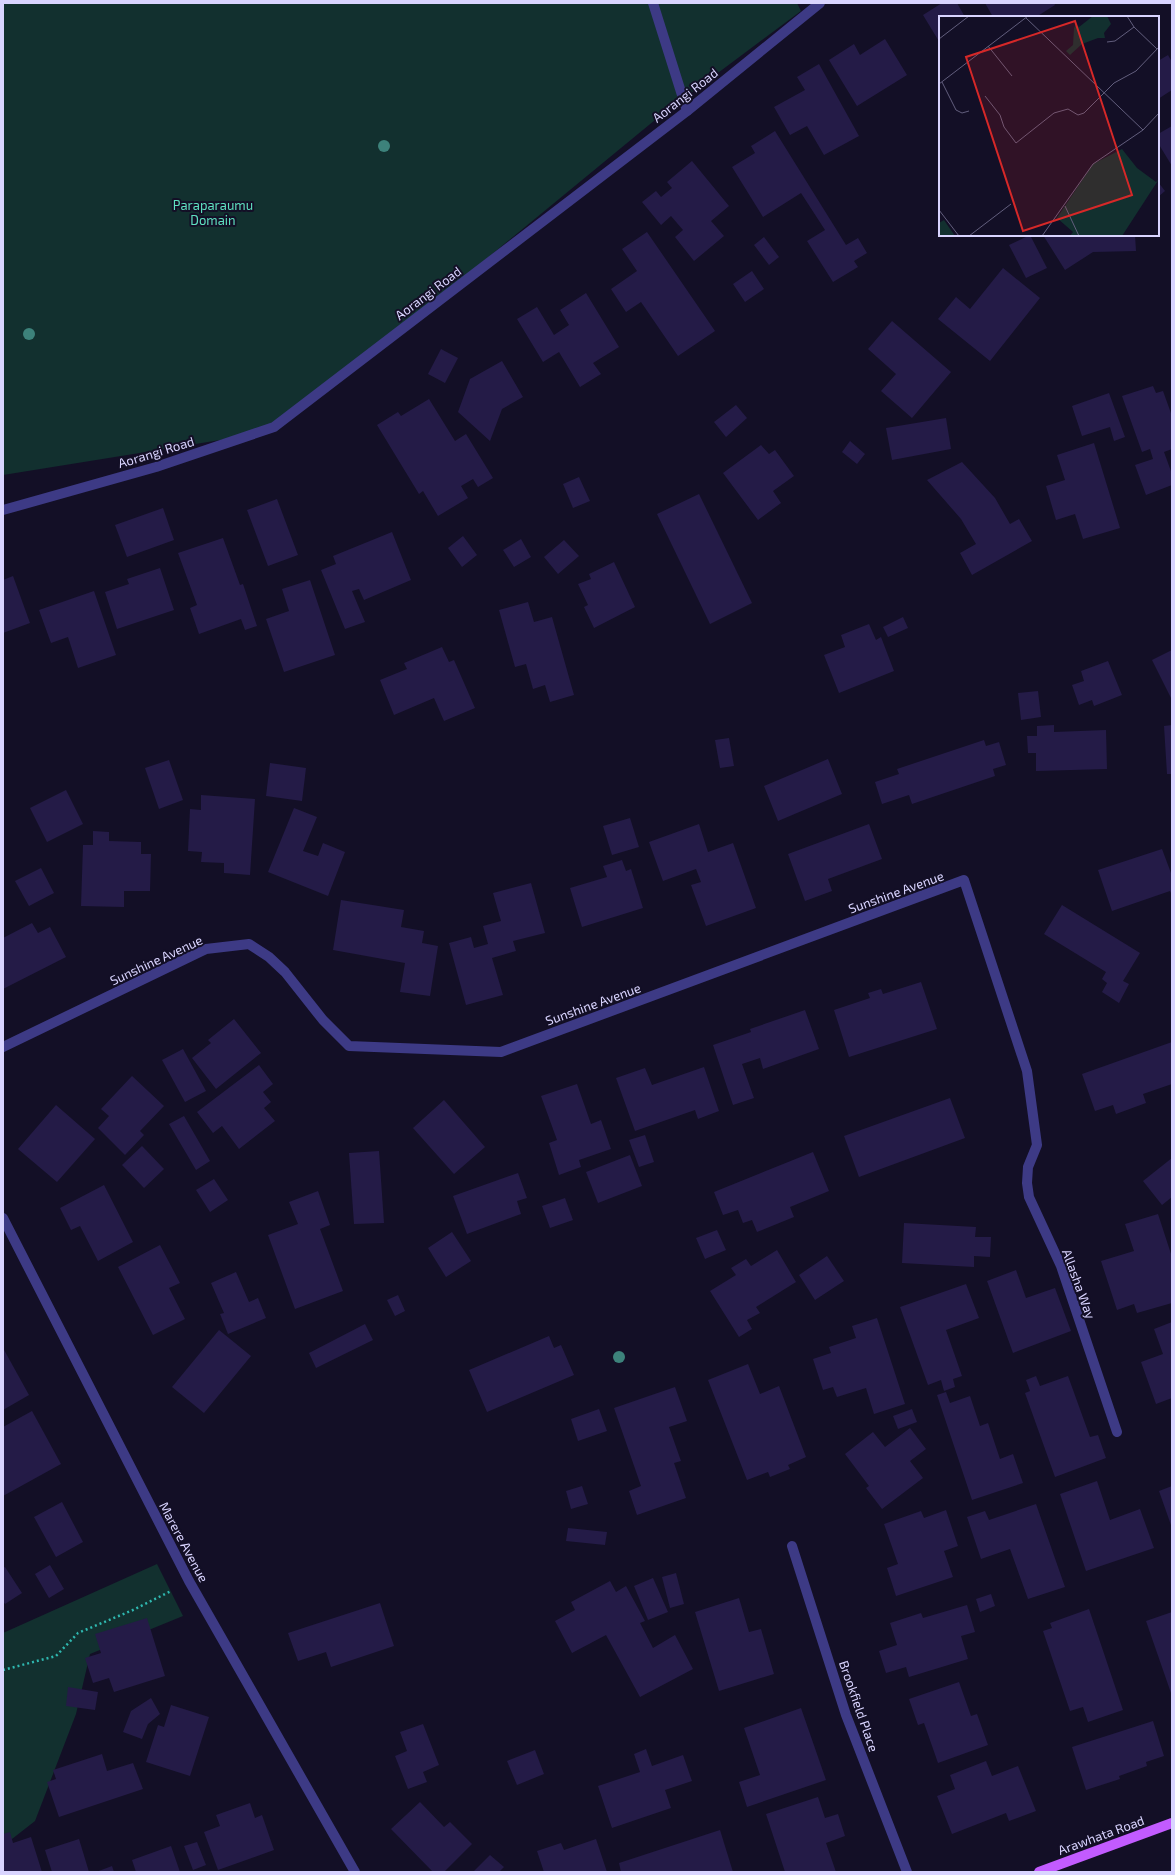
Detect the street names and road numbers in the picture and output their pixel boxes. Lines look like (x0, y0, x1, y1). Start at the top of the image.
street label: Aorangi Road (649, 64, 721, 126)
street label: Aorangi Road (392, 263, 464, 323)
street label: Aorangi Road (116, 433, 196, 471)
street label: Sunshine Avenue (846, 867, 946, 917)
street label: Sunshine Avenue (107, 932, 205, 988)
street label: Sunshine Avenue (543, 979, 643, 1029)
street label: Allasha Way (1059, 1247, 1099, 1321)
street label: Marere Avenue (156, 1499, 212, 1585)
street label: Brookfield Place (836, 1658, 882, 1754)
street label: Arawhata Road (1056, 1812, 1146, 1858)

